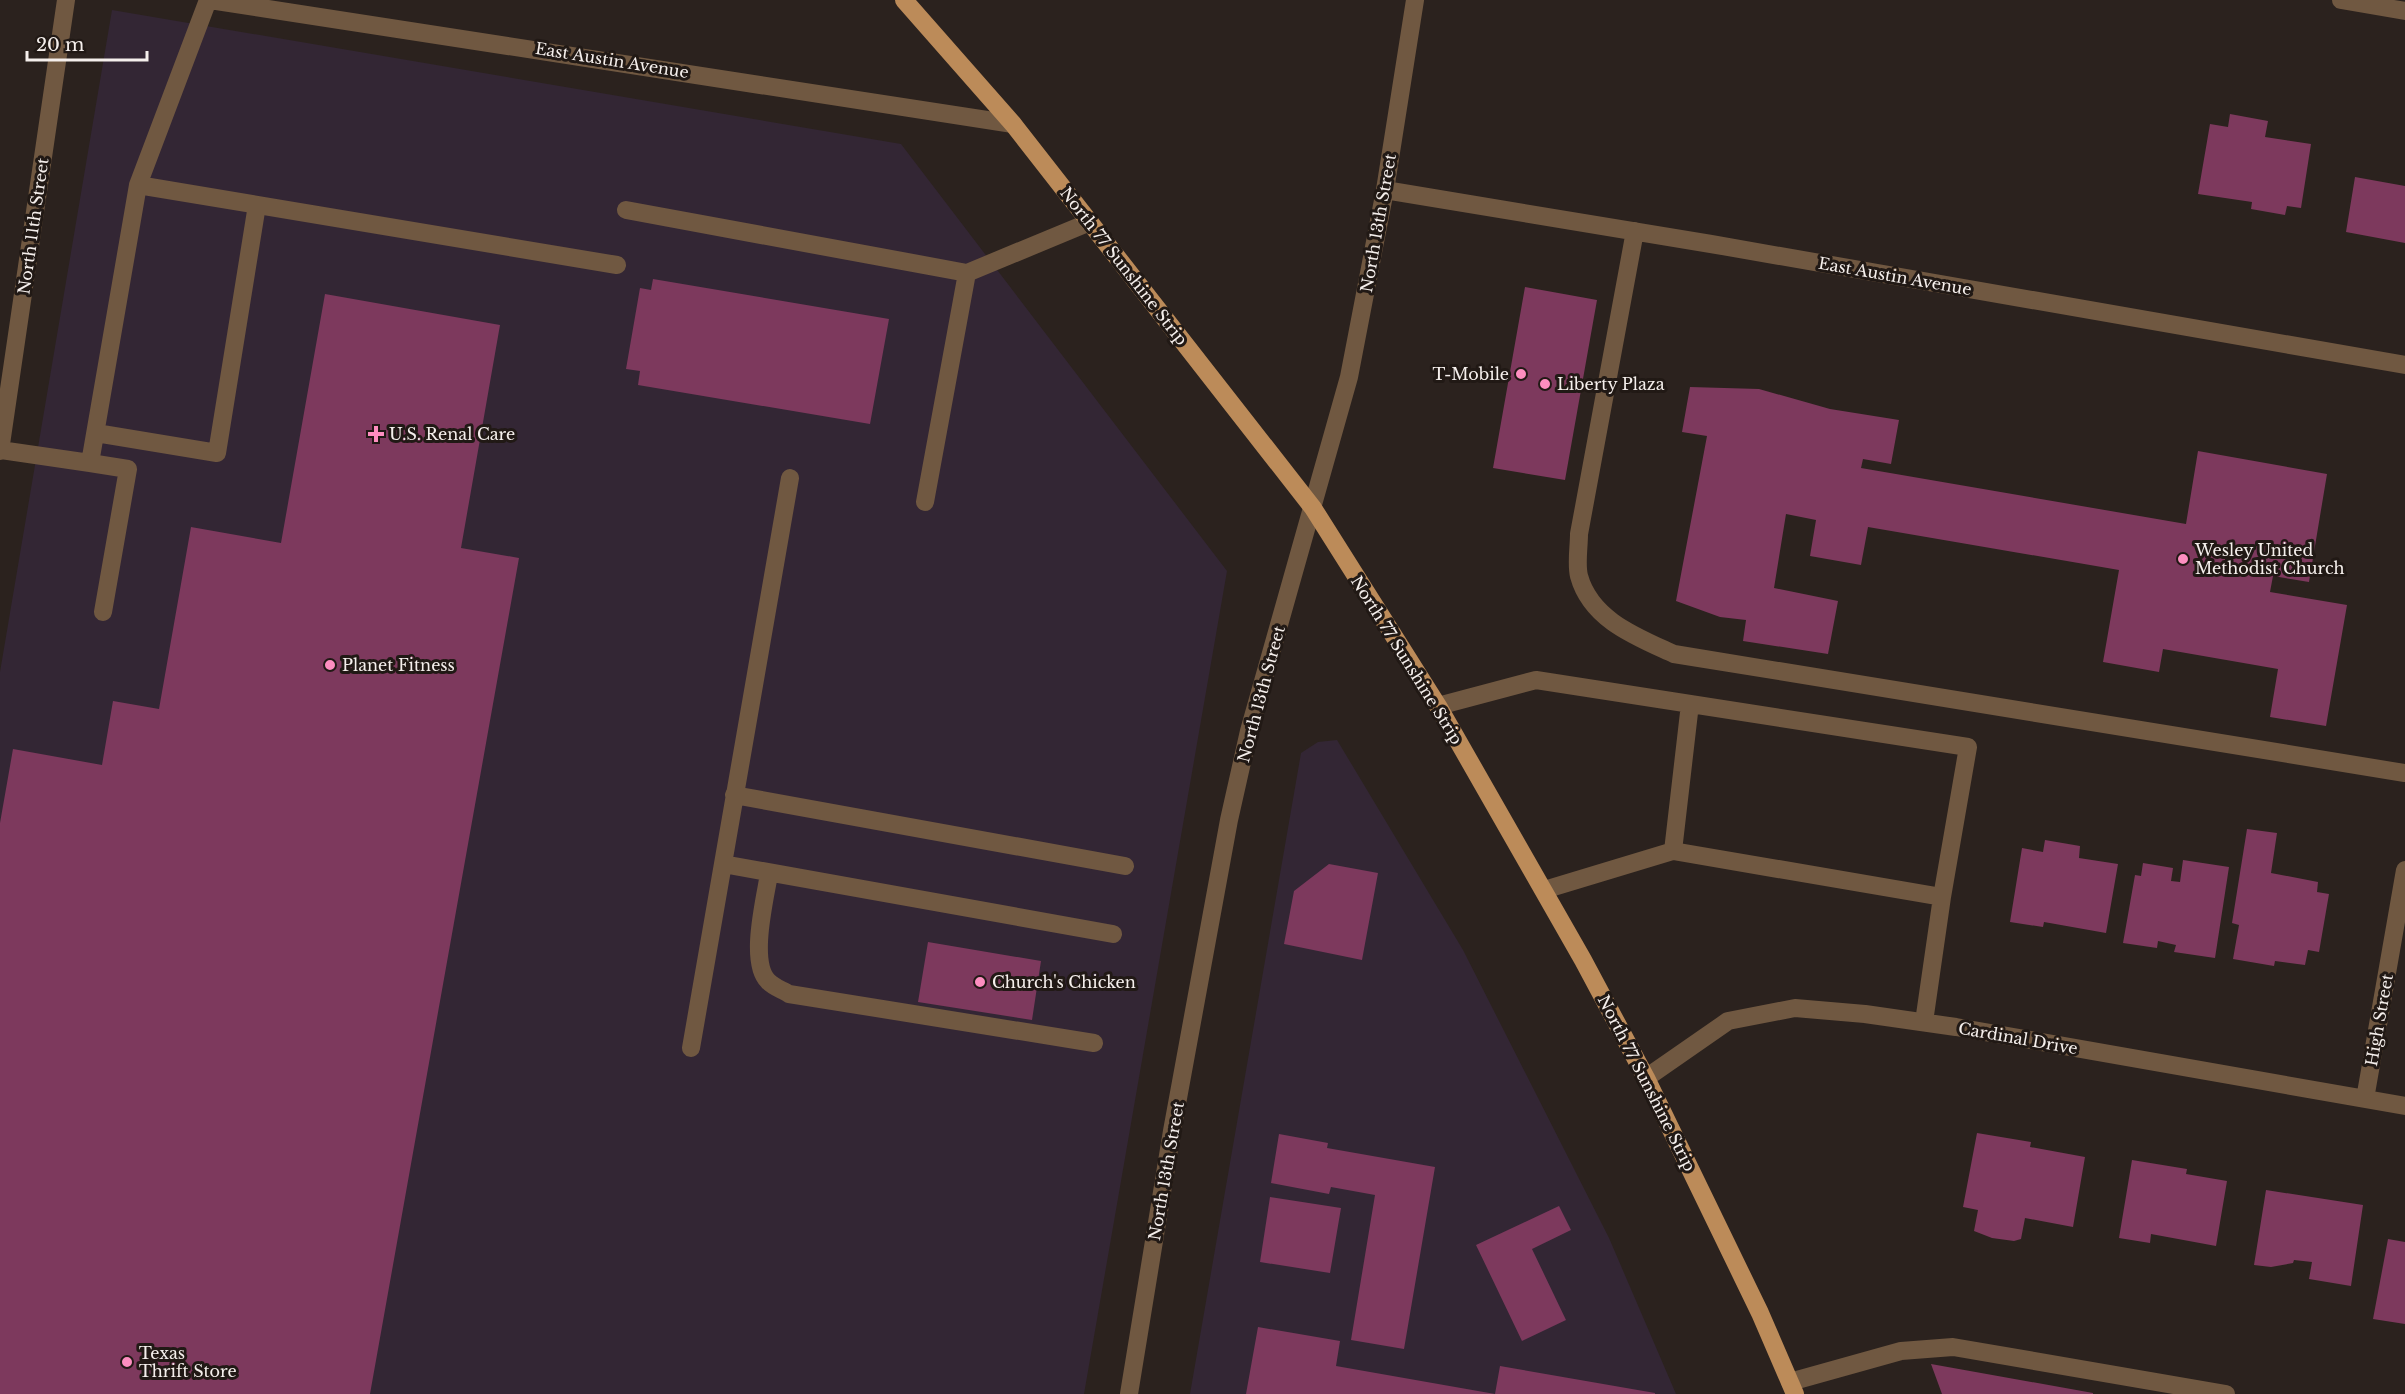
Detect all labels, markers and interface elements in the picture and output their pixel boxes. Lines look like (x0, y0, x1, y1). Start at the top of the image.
scale bar (27, 24, 147, 62)
text: 20 m (36, 34, 84, 56)
street label: East Austin Avenue (534, 38, 690, 82)
street label: North 13th Street (1356, 152, 1400, 294)
street label: North 11th Street (14, 156, 52, 296)
street label: North 77 Sunshine Strip (1056, 183, 1192, 349)
street label: East Austin Avenue (1817, 253, 1973, 299)
place label: T-Mobile (1432, 364, 1509, 384)
marker: T-Mobile (1514, 367, 1528, 381)
place label: Liberty Plaza (1557, 374, 1665, 394)
marker: Liberty Plaza (1538, 377, 1552, 391)
place label: U.S. Renal Care (389, 424, 515, 444)
marker: U.S. Renal Care (367, 425, 385, 443)
place label: Wesley United Methodist Church (2194, 540, 2345, 578)
marker: Wesley United Methodist Church (2176, 552, 2190, 566)
street label: North 77 Sunshine Strip (1347, 572, 1467, 748)
street label: North 13th Street (1233, 624, 1289, 764)
place label: Planet Fitness (342, 655, 455, 675)
marker: Planet Fitness (323, 658, 337, 672)
place label: Church's Chicken (992, 972, 1136, 992)
street label: High Street (2361, 972, 2397, 1068)
marker: Church's Chicken (973, 975, 987, 989)
street label: North 77 Sunshine Strip (1594, 992, 1700, 1175)
street label: Cardinal Drive (1957, 1018, 2079, 1058)
street label: North 13th Street (1144, 1100, 1188, 1242)
place label: Texas Thrift Store (139, 1343, 237, 1381)
marker: Texas Thrift Store (120, 1355, 134, 1369)

